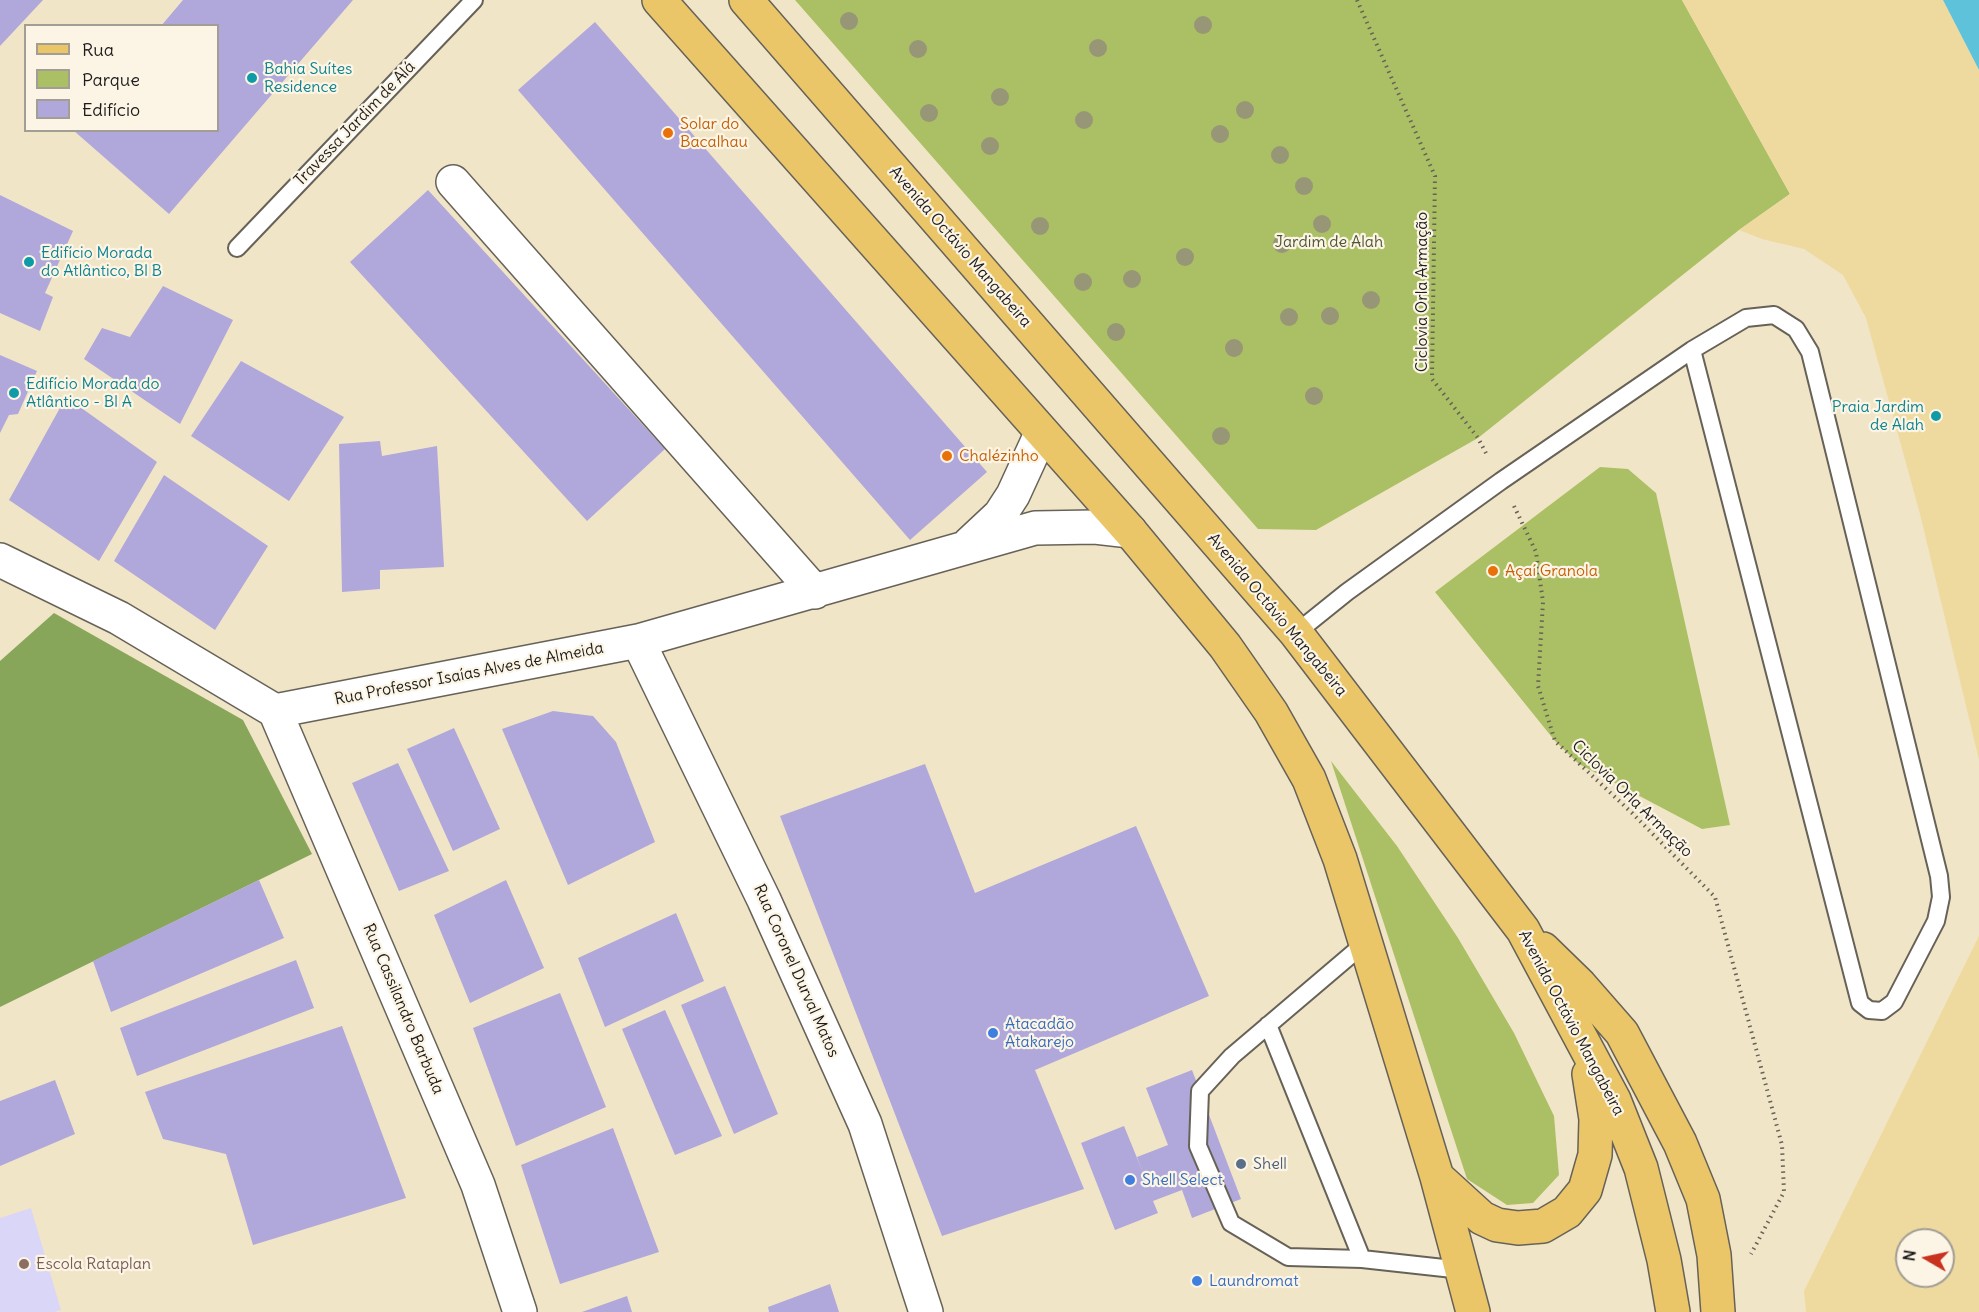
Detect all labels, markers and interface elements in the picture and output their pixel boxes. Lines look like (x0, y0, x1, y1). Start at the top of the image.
legend (24, 24, 219, 132)
text: Rua (82, 38, 114, 61)
street label: Travessa Jardim de Alá (290, 58, 420, 190)
place label: Bahia Suítes Residence (264, 59, 352, 97)
text: Parque (82, 68, 140, 91)
marker: Bahia Suítes Residence (245, 71, 259, 85)
text: Edifício (82, 98, 140, 121)
place label: Solar do Bacalhau (680, 114, 748, 152)
marker: Solar do Bacalhau (661, 126, 675, 140)
street label: Avenida Octávio Mangabeira (885, 163, 1035, 331)
street label: Ciclovia Orla Armação (1412, 212, 1432, 372)
park label: Jardim de Alah (1275, 232, 1383, 252)
place label: Edifício Morada do Atlântico, Bl B (41, 243, 162, 281)
marker: Edifício Morada do Atlântico, Bl B (22, 255, 36, 269)
place label: Edifício Morada do Atlântico - Bl A (26, 374, 160, 412)
marker: Edifício Morada do Atlântico - Bl A (7, 386, 21, 400)
place label: Praia Jardim de Alah (1832, 397, 1924, 435)
marker: Praia Jardim de Alah (1929, 409, 1943, 423)
place label: Chalézinho (959, 446, 1039, 466)
marker: Chalézinho (940, 449, 954, 463)
street label: Avenida Octávio Mangabeira (1203, 530, 1351, 700)
place label: Açaí Granola (1505, 561, 1598, 581)
marker: Açaí Granola (1486, 564, 1500, 578)
street label: Rua Professor Isaías Alves de Almeida (333, 638, 605, 710)
street label: Ciclovia Orla Armação (1568, 736, 1696, 862)
street label: Rua Coronel Durval Matos (749, 881, 843, 1061)
street label: Rua Cassilandro Barbuda (358, 921, 448, 1097)
street label: Avenida Octávio Mangabeira (1514, 927, 1628, 1119)
place label: Atacadão Atakarejo (1005, 1014, 1074, 1052)
marker: Atacadão Atakarejo (986, 1026, 1000, 1040)
place label: Shell (1253, 1154, 1287, 1174)
marker: Shell (1234, 1157, 1248, 1171)
place label: Shell Select (1142, 1170, 1223, 1190)
marker: Shell Select (1123, 1173, 1137, 1187)
north arrow (1895, 1228, 1955, 1288)
text: N (1898, 1248, 1920, 1263)
place label: Escola Rataplan (36, 1254, 151, 1274)
marker: Escola Rataplan (17, 1257, 31, 1271)
place label: Laundromat (1209, 1271, 1299, 1291)
marker: Laundromat (1190, 1274, 1204, 1288)

